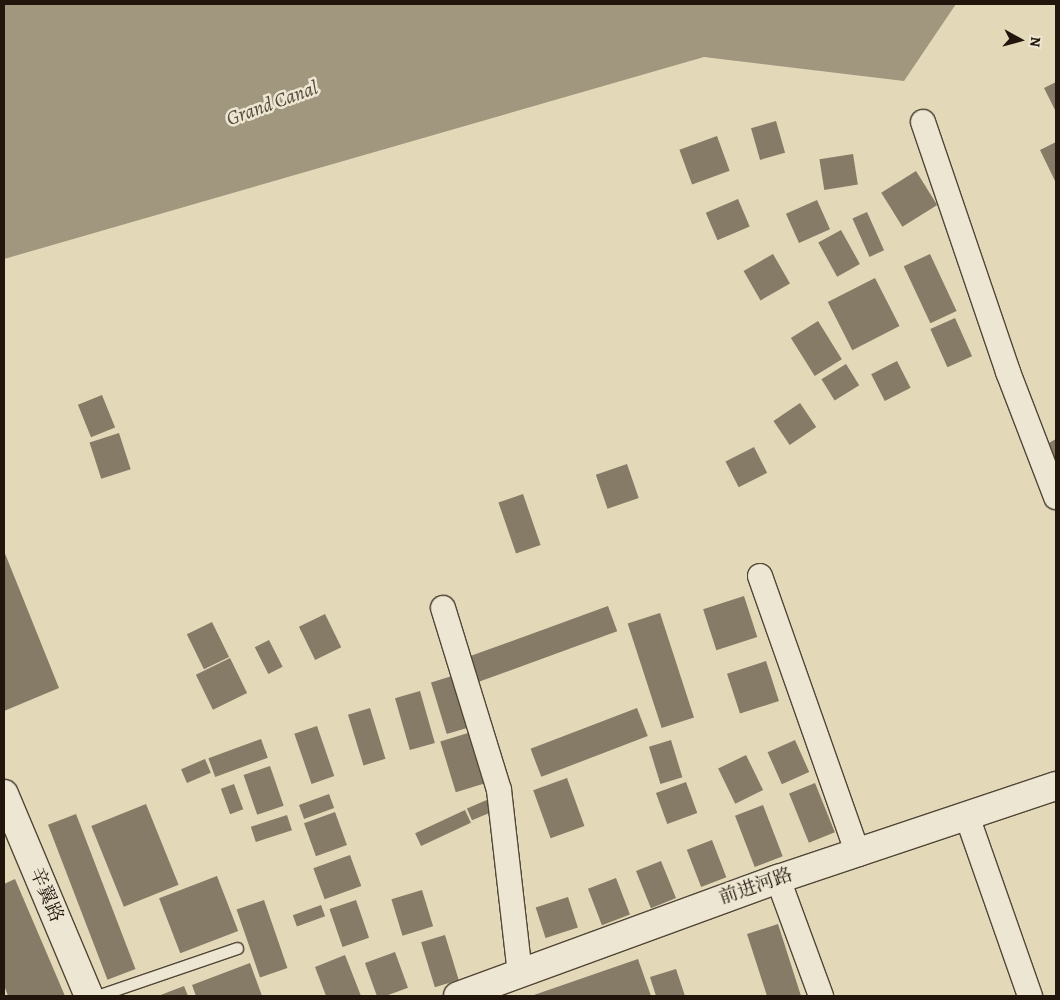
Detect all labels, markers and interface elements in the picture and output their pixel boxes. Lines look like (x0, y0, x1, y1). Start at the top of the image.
north arrow (995, 15, 1045, 65)
text: N (1025, 36, 1045, 48)
water label: Grand Canal (223, 75, 321, 131)
street label: 辛翼路 (24, 864, 68, 926)
street label: 前进河路 (716, 864, 796, 910)

